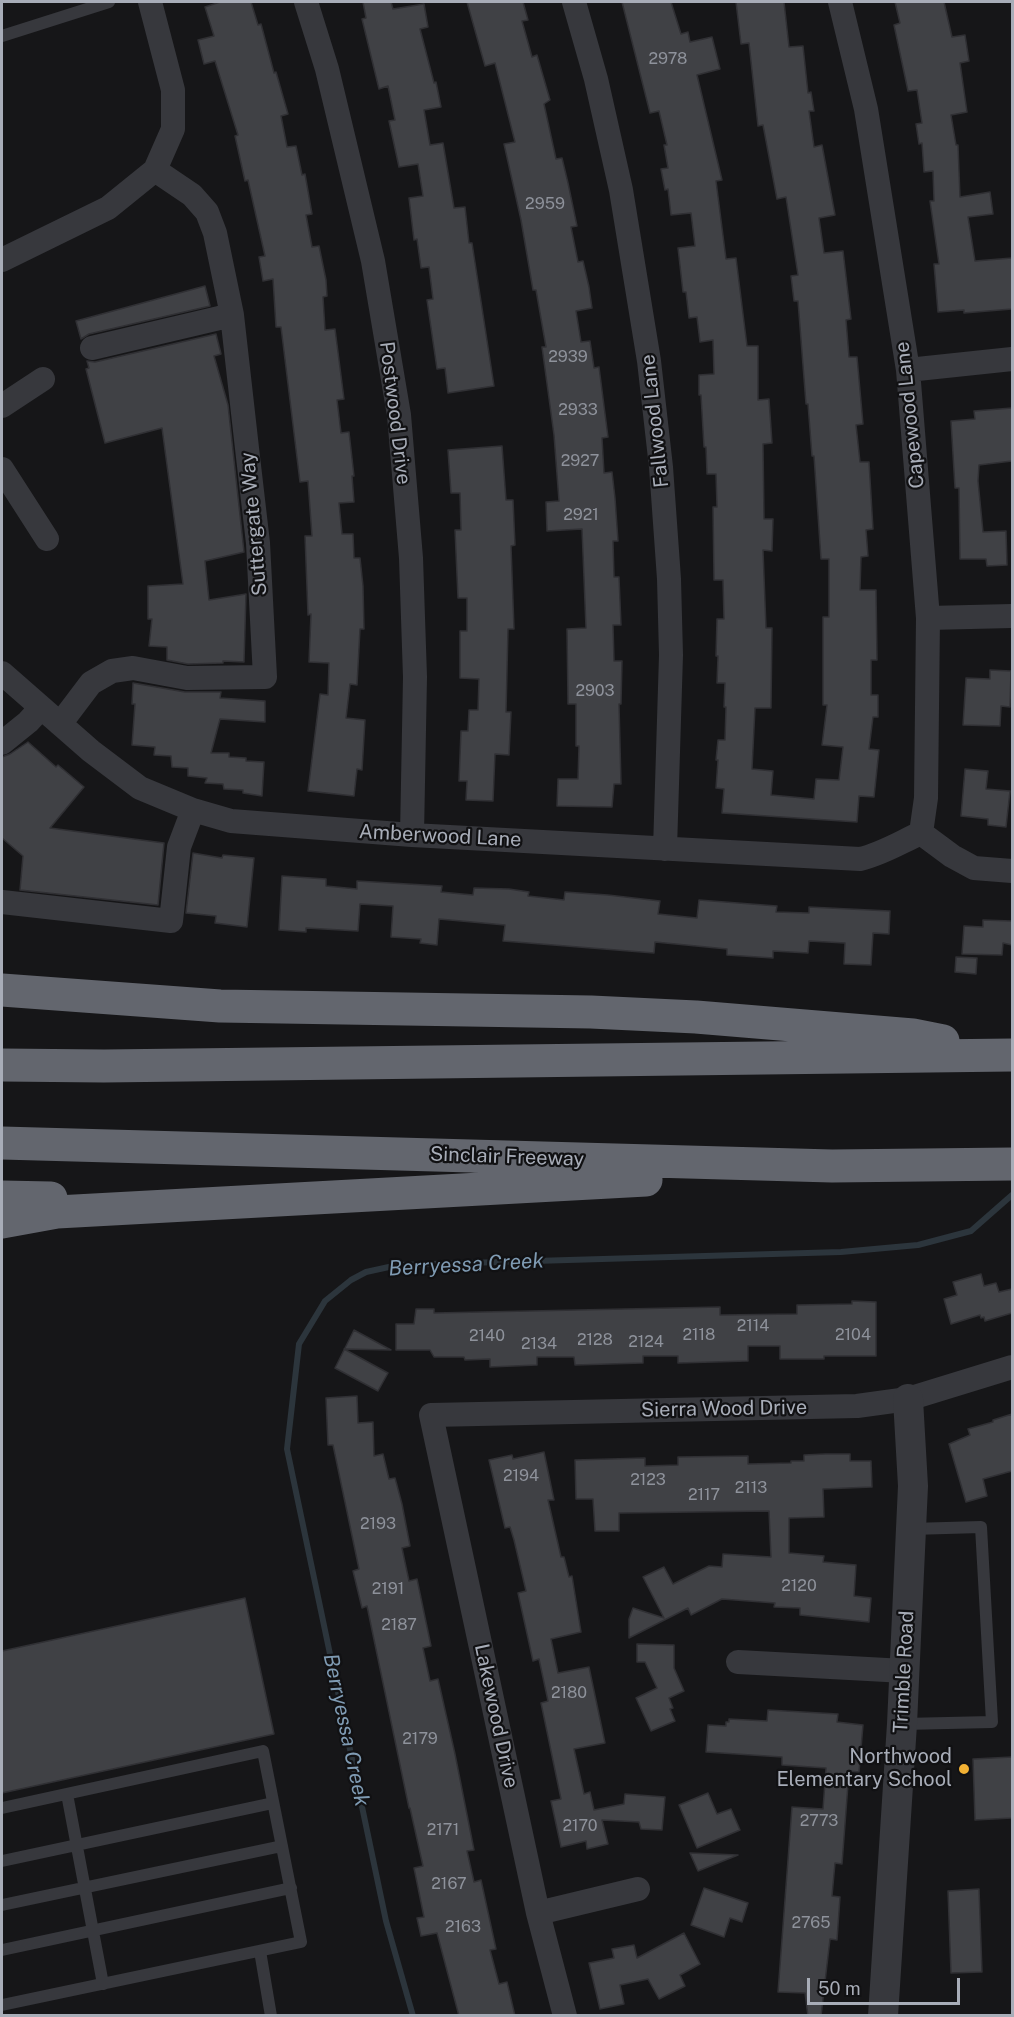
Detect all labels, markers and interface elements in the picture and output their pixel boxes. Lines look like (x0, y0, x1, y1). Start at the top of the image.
house number: 2978 (649, 49, 687, 69)
house number: 2959 (525, 194, 565, 214)
street label: Postwood Drive (374, 340, 416, 486)
street label: Capewood Lane (890, 340, 930, 490)
house number: 2939 (548, 347, 588, 367)
street label: Fallwood Lane (636, 353, 674, 489)
house number: 2933 (558, 400, 598, 420)
street label: Suttergate Way (236, 451, 272, 597)
house number: 2927 (561, 451, 599, 471)
house number: 2921 (563, 505, 599, 525)
house number: 2903 (575, 681, 615, 701)
street label: Amberwood Lane (358, 820, 522, 852)
street label: Sinclair Freeway (429, 1142, 585, 1172)
water label: Berryessa Creek (388, 1248, 544, 1282)
house number: 2114 (737, 1316, 769, 1336)
house number: 2118 (683, 1325, 715, 1345)
house number: 2104 (835, 1325, 871, 1345)
house number: 2140 (469, 1326, 505, 1346)
house number: 2128 (577, 1330, 613, 1350)
house number: 2124 (628, 1332, 664, 1352)
house number: 2134 (521, 1334, 557, 1354)
street label: Sierra Wood Drive (641, 1396, 807, 1422)
house number: 2194 (503, 1466, 539, 1486)
house number: 2123 (630, 1470, 666, 1490)
house number: 2113 (735, 1478, 767, 1498)
house number: 2117 (688, 1485, 720, 1505)
house number: 2193 (360, 1514, 396, 1534)
house number: 2120 (781, 1576, 817, 1596)
house number: 2191 (372, 1579, 404, 1599)
street label: Trimble Road (889, 1610, 919, 1734)
house number: 2187 (381, 1615, 417, 1635)
street label: Lakewood Drive (469, 1642, 523, 1790)
water label: Berryessa Creek (317, 1651, 375, 1809)
house number: 2180 (551, 1683, 587, 1703)
house number: 2179 (402, 1729, 438, 1749)
place label: Northwood Elementary School (776, 1745, 952, 1792)
marker: Northwood Elementary School (957, 1762, 971, 1776)
house number: 2773 (800, 1811, 838, 1831)
house number: 2170 (562, 1816, 598, 1836)
house number: 2171 (427, 1820, 459, 1840)
house number: 2167 (431, 1874, 467, 1894)
house number: 2765 (791, 1913, 831, 1933)
house number: 2163 (445, 1917, 481, 1937)
scale bar (810, 1966, 963, 2004)
text: 50 m (818, 1978, 861, 1999)

